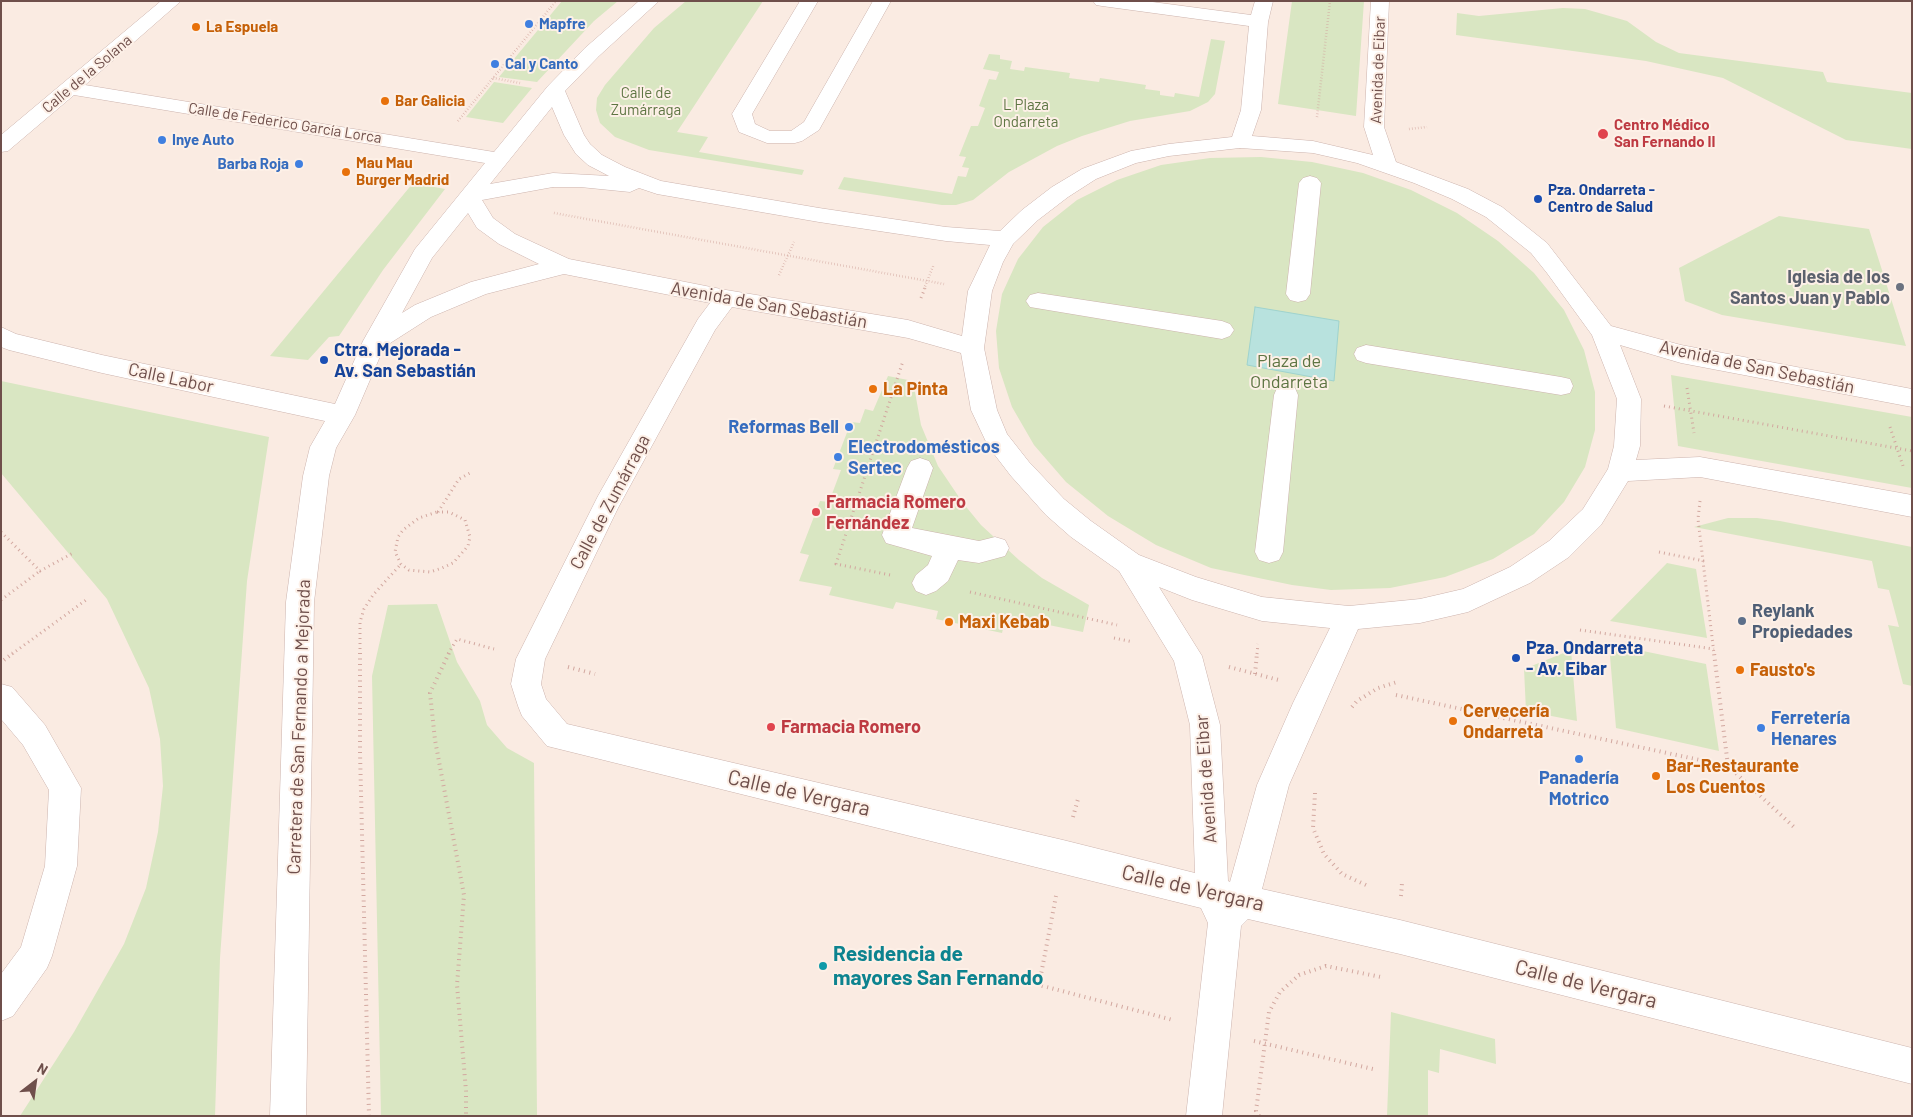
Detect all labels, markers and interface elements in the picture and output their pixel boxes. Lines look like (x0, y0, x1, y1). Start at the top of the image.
place label: Mapfre (539, 15, 586, 33)
street label: Avenida de Eibar (1367, 16, 1389, 124)
place label: La Espuela (206, 18, 278, 36)
marker: Mapfre (523, 18, 535, 30)
marker: La Espuela (190, 21, 202, 33)
street label: Calle de la Solana (38, 31, 136, 117)
place label: Cal y Canto (505, 55, 578, 73)
marker: Cal y Canto (489, 58, 501, 70)
park label: Calle de Zumárraga (611, 84, 681, 119)
place label: Bar Galicia (395, 92, 465, 110)
marker: Bar Galicia (379, 95, 391, 107)
park label: L Plaza Ondarreta (993, 96, 1059, 131)
street label: Calle de Federico García Lorca (187, 99, 383, 147)
place label: Centro Médico San Fernando II (1614, 116, 1715, 151)
marker: Centro Médico San Fernando II (1596, 127, 1610, 141)
place label: Inye Auto (172, 131, 234, 149)
marker: Inye Auto (156, 134, 168, 146)
place label: Mau Mau Burger Madrid (356, 154, 449, 189)
place label: Barba Roja (217, 155, 289, 173)
marker: Barba Roja (293, 158, 305, 170)
marker: Mau Mau Burger Madrid (340, 166, 352, 178)
place label: Pza. Ondarreta - Centro de Salud (1548, 181, 1655, 216)
marker: Pza. Ondarreta - Centro de Salud (1532, 193, 1544, 205)
place label: Iglesia de los Santos Juan y Pablo (1730, 266, 1890, 308)
street label: Avenida de San Sebastián (669, 277, 869, 333)
marker: Iglesia de los Santos Juan y Pablo (1894, 281, 1906, 293)
street label: Avenida de San Sebastián (1657, 336, 1857, 398)
place label: Ctra. Mejorada - Av. San Sebastián (334, 339, 476, 382)
park label: Plaza de Ondarreta (1250, 350, 1328, 392)
marker: Ctra. Mejorada - Av. San Sebastián (318, 354, 330, 366)
street label: Calle Labor (126, 358, 216, 398)
place label: La Pinta (883, 378, 948, 400)
marker: La Pinta (867, 383, 879, 395)
place label: Reformas Bell (728, 416, 839, 438)
marker: Reformas Bell (843, 421, 855, 433)
street label: Calle de Zumárraga (565, 431, 655, 573)
place label: Electrodomésticos Sertec (848, 436, 1000, 478)
marker: Electrodomésticos Sertec (832, 451, 844, 463)
place label: Farmacia Romero Fernández (826, 491, 966, 534)
marker: Farmacia Romero Fernández (810, 506, 822, 518)
street label: Carretera de San Fernando a Mejorada (283, 579, 315, 875)
place label: Reylank Propiedades (1752, 600, 1853, 642)
place label: Maxi Kebab (959, 611, 1050, 633)
marker: Reylank Propiedades (1736, 615, 1748, 627)
marker: Maxi Kebab (943, 616, 955, 628)
place label: Pza. Ondarreta - Av. Eibar (1526, 637, 1643, 680)
marker: Pza. Ondarreta - Av. Eibar (1510, 652, 1522, 664)
place label: Fausto's (1750, 659, 1815, 681)
marker: Fausto's (1734, 664, 1746, 676)
place label: Cervecería Ondarreta (1463, 700, 1549, 742)
place label: Ferretería Henares (1771, 707, 1850, 750)
street label: Avenida de Eibar (1191, 714, 1221, 844)
marker: Cervecería Ondarreta (1447, 715, 1459, 727)
place label: Farmacia Romero (781, 716, 921, 738)
marker: Farmacia Romero (765, 721, 777, 733)
marker: Ferretería Henares (1755, 722, 1767, 734)
marker: Panadería Motrico (1573, 753, 1585, 765)
place label: Bar-Restaurante Los Cuentos (1666, 755, 1799, 798)
street label: Calle de Vergara (725, 764, 873, 822)
place label: Panadería Motrico (1539, 767, 1619, 810)
marker: Bar-Restaurante Los Cuentos (1650, 770, 1662, 782)
street label: Calle de Vergara (1119, 859, 1267, 917)
place label: Residencia de mayores San Fernando (833, 941, 1044, 991)
street label: Calle de Vergara (1512, 954, 1660, 1014)
marker: Residencia de mayores San Fernando (817, 960, 829, 972)
north arrow (10, 1057, 60, 1107)
text: N (34, 1059, 51, 1078)

